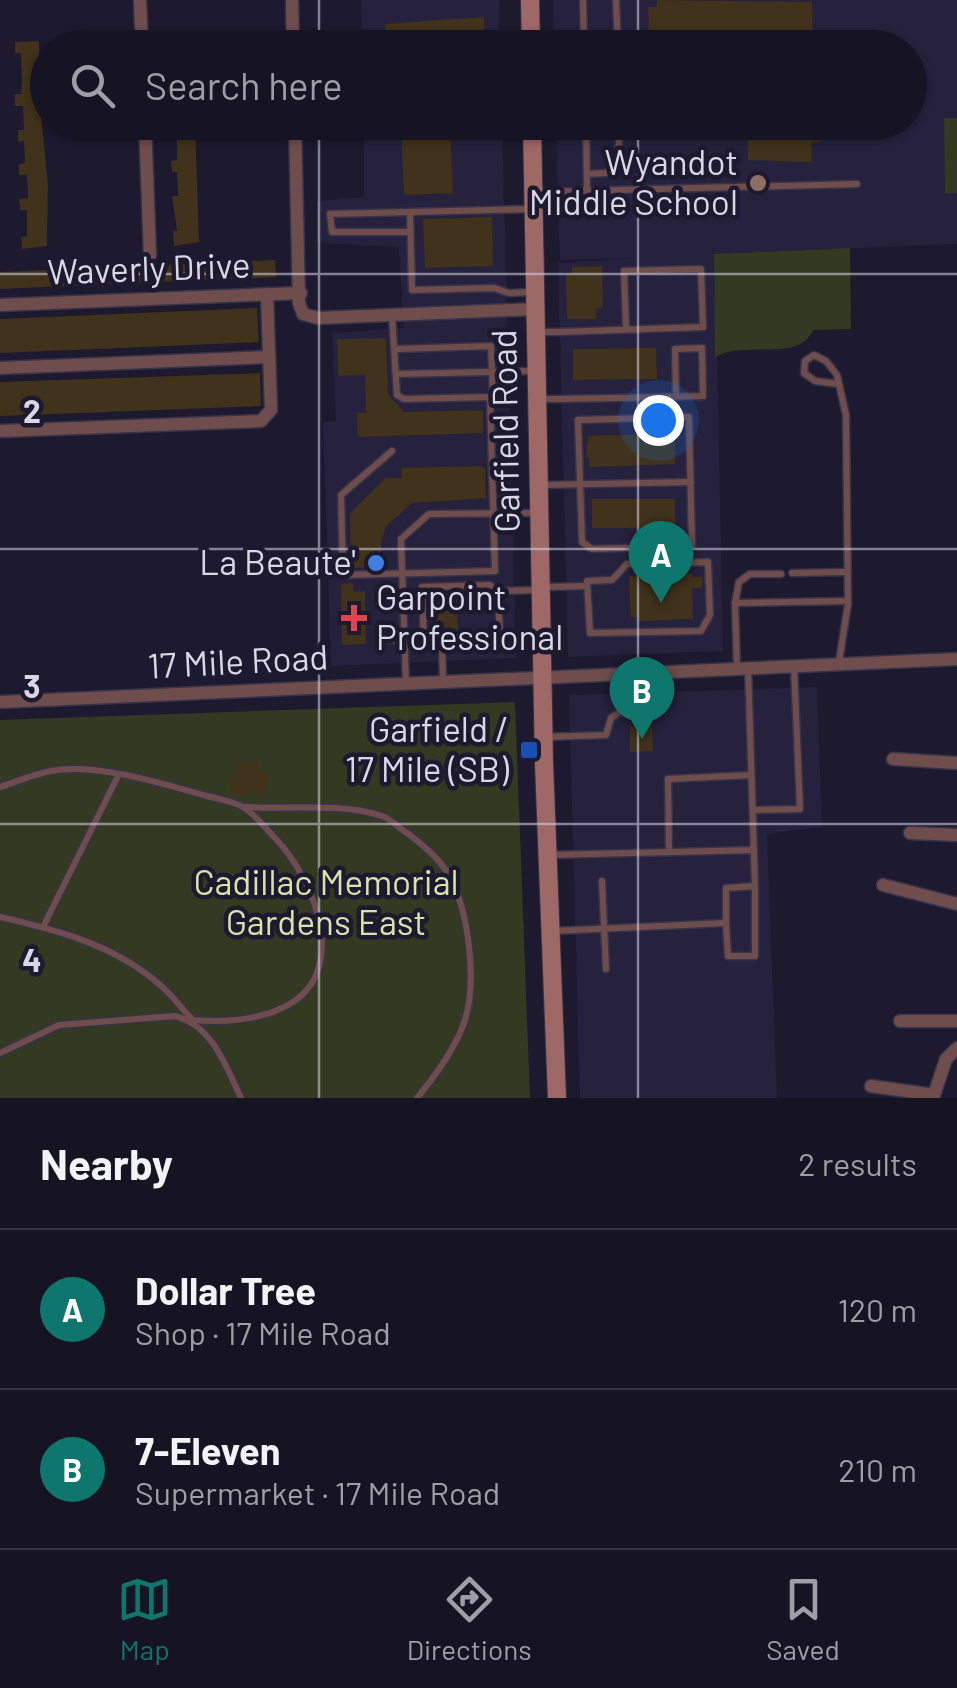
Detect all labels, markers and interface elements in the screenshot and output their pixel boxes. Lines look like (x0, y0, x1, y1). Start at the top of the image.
search box (30, 30, 927, 140)
icon: search (65, 58, 120, 113)
text: Search here (145, 62, 343, 108)
place label: Wyandot Middle School (529, 140, 738, 222)
marker: Wyandot Middle School (747, 172, 769, 194)
street label: Waverly Drive (47, 242, 251, 292)
street label: Garfield Road (481, 329, 527, 533)
text: 2 (23, 391, 41, 429)
your location (633, 395, 684, 446)
pin: A (628, 520, 694, 603)
place label: La Beaute' (199, 540, 356, 582)
marker: La Beaute' (365, 552, 387, 574)
place label: Garpoint Professional (376, 575, 563, 657)
marker: Garpoint Professional (341, 605, 367, 631)
street label: 17 Mile Road (146, 634, 329, 686)
pin: B (610, 656, 674, 739)
text: 3 (23, 666, 41, 704)
place label: Garfield / 17 Mile (SB) (345, 707, 510, 789)
marker: Garfield / 17 Mile (SB) (518, 739, 540, 761)
park label: Cadillac Memorial Gardens East (193, 860, 459, 942)
text: 4 (22, 940, 42, 978)
text: Nearby (40, 1138, 173, 1188)
text: 2 results (798, 1144, 917, 1182)
text: Dollar Tree (135, 1267, 316, 1313)
text: A (62, 1290, 83, 1328)
text: 120 m (838, 1290, 917, 1328)
text: Shop · 17 Mile Road (135, 1313, 391, 1351)
text: 7-Eleven (135, 1427, 281, 1473)
text: B (63, 1450, 82, 1488)
text: 210 m (838, 1450, 917, 1488)
text: Supermarket · 17 Mile Road (135, 1473, 500, 1511)
tab: Map (117, 1572, 172, 1666)
tab: Directions (407, 1572, 532, 1666)
tab: Saved (766, 1572, 840, 1666)

